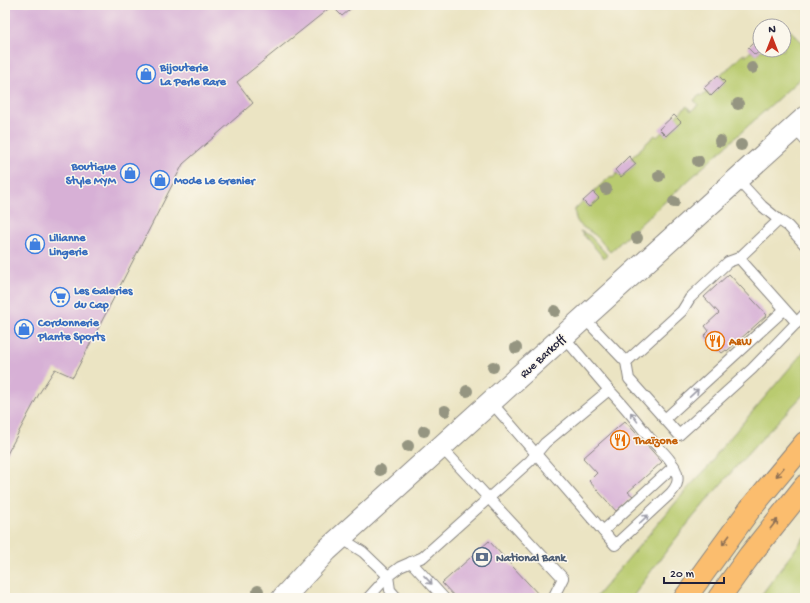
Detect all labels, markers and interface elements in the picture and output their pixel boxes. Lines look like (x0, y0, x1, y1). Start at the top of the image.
north arrow (752, 18, 792, 58)
text: N (768, 24, 776, 36)
place label: Bijouterie La Perle Rare (159, 62, 227, 90)
shop icon: Bijouterie La Perle Rare (135, 63, 157, 85)
place label: Boutique Style MYM (66, 161, 117, 189)
shop icon: Boutique Style MYM (119, 162, 141, 184)
shop icon: Mode Le Grenier (149, 169, 171, 191)
place label: Mode Le Grenier (174, 175, 257, 189)
place label: Lilianne Lingerie (49, 232, 89, 260)
shop icon: Lilianne Lingerie (24, 233, 46, 255)
place label: Les Galeries du Cap (74, 285, 133, 313)
supermarket icon: Les Galeries du Cap (49, 286, 71, 308)
place label: Cordonnerie Plante Sports (37, 317, 105, 345)
shop icon: Cordonnerie Plante Sports (13, 318, 35, 340)
restaurant icon: A&W (704, 330, 726, 352)
street label: Rue Barkoff (518, 332, 570, 382)
place label: A&W (728, 336, 753, 350)
one-way arrow (689, 388, 699, 397)
one-way arrow (630, 412, 638, 423)
restaurant icon: Thaïzone (609, 429, 631, 451)
place label: Thaïzone (633, 435, 679, 449)
one-way arrow (775, 467, 784, 478)
one-way arrow (638, 515, 648, 524)
one-way arrow (770, 519, 779, 530)
one-way arrow (722, 535, 731, 546)
bank icon: National Bank (471, 546, 493, 568)
place label: National Bank (496, 552, 568, 566)
scale bar (664, 559, 724, 585)
text: 20 m (670, 568, 695, 582)
one-way arrow (423, 575, 433, 585)

